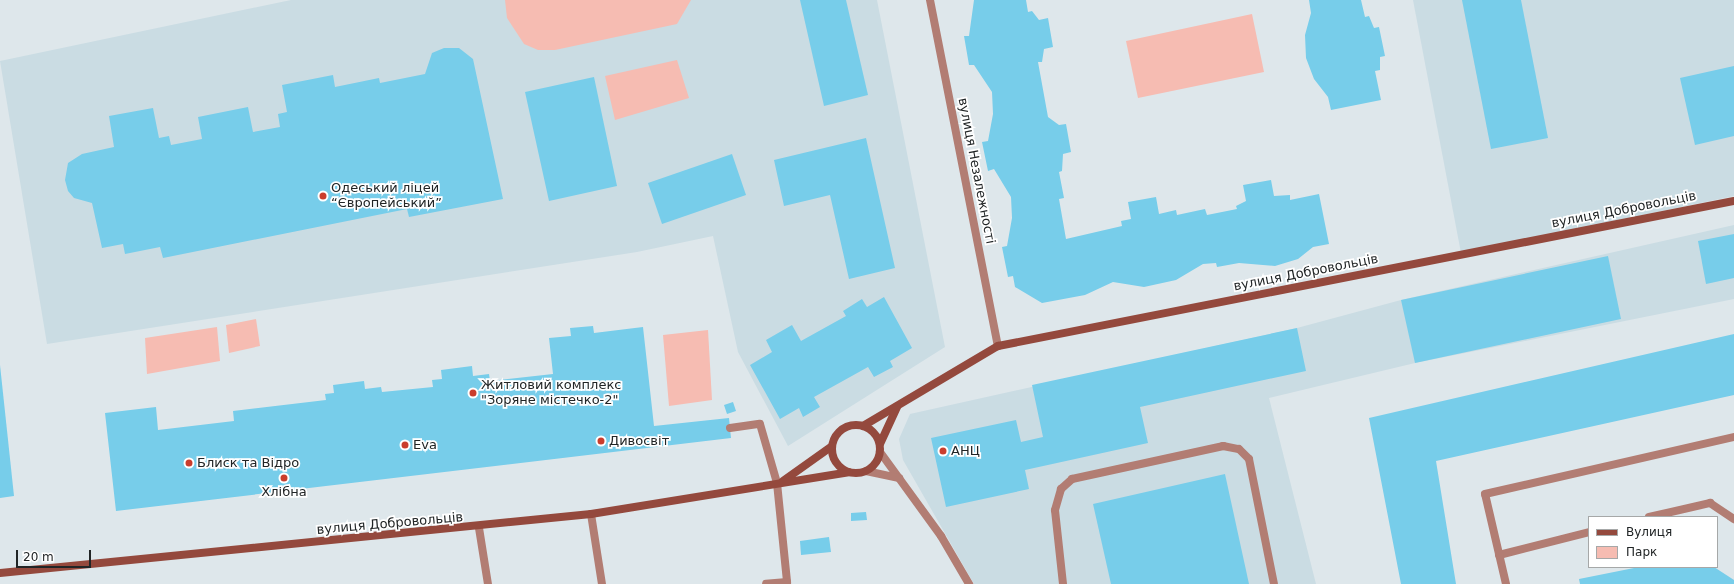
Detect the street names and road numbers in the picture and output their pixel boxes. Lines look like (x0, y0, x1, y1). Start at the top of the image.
street label: вулиця Незалежності (954, 97, 998, 245)
street label: вулиця Добровольців (1550, 188, 1698, 232)
street label: вулиця Добровольців (1232, 251, 1380, 295)
street label: вулиця Добровольців (316, 510, 464, 538)

